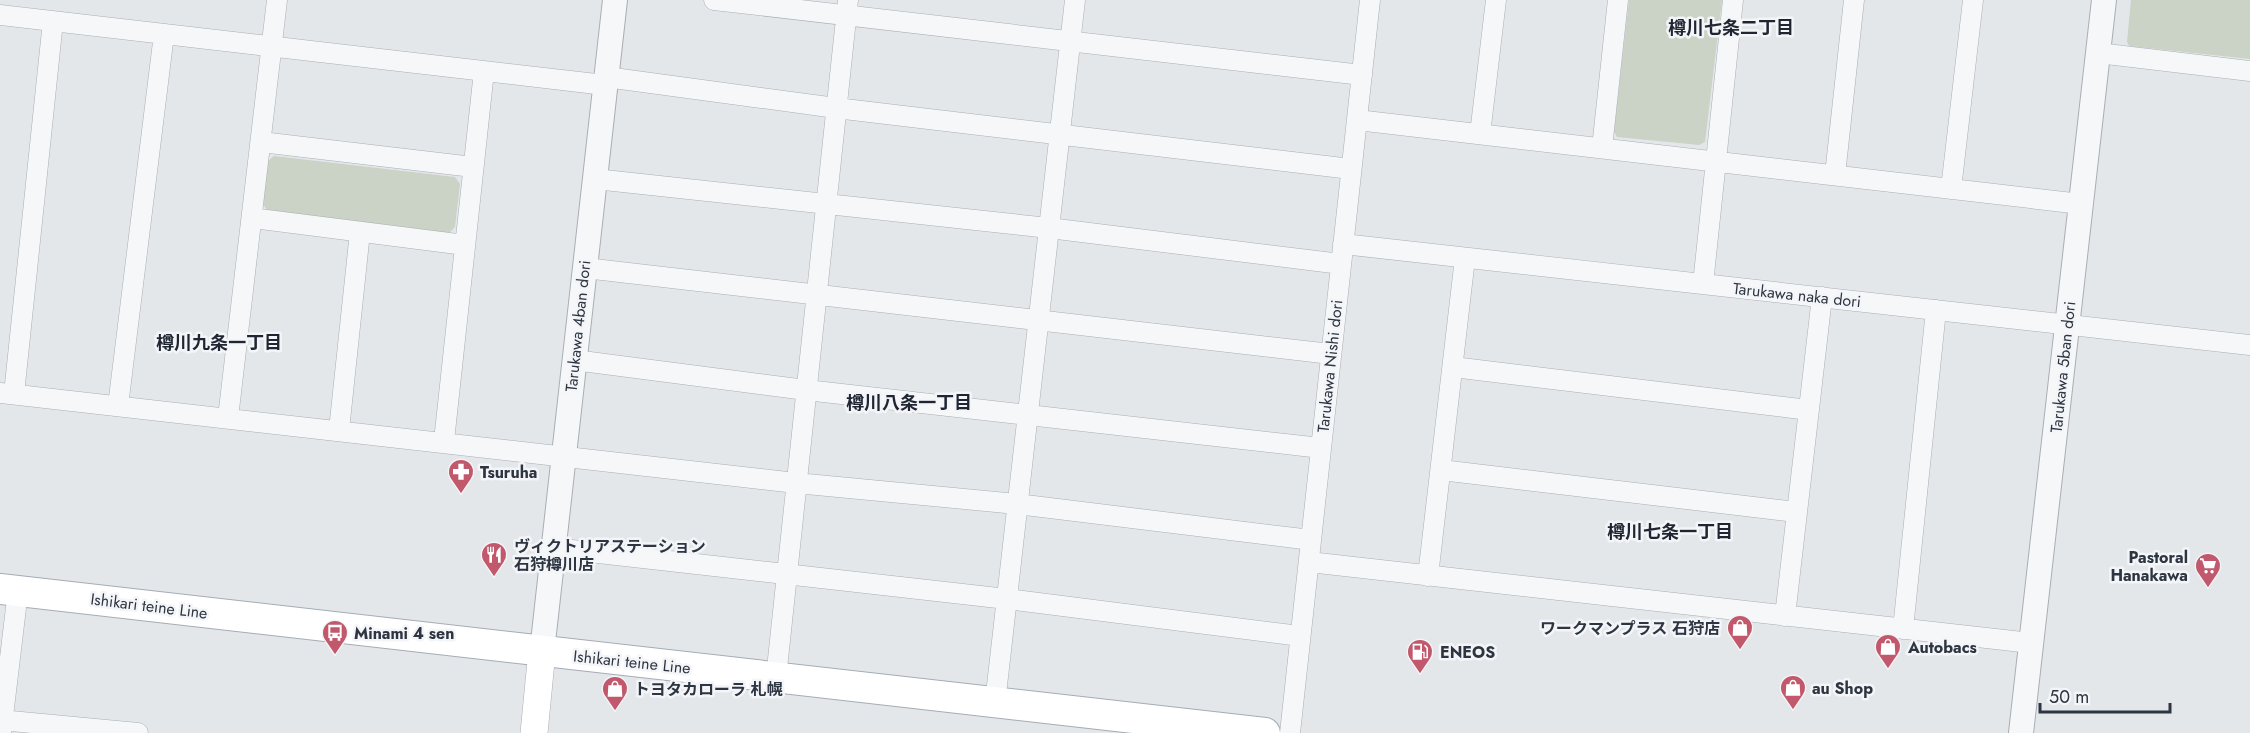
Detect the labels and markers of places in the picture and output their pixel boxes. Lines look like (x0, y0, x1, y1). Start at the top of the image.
pharmacy icon: Tsuruha (446, 457, 476, 495)
place label: Tsuruha (480, 461, 537, 484)
place label: ヴィクトリアステーション 石狩樽川店 (514, 535, 706, 576)
restaurant icon: ヴィクトリアステーション 石狩樽川店 (479, 540, 509, 578)
place label: Pastoral Hanakawa (2110, 546, 2188, 587)
supermarket icon: Pastoral Hanakawa (2193, 551, 2223, 589)
shop icon: ワークマンプラス 石狩店 (1725, 613, 1755, 651)
place label: ワークマンプラス 石狩店 (1540, 617, 1720, 640)
bus stop icon: Minami 4 sen (320, 618, 350, 656)
place label: Minami 4 sen (354, 622, 454, 645)
shop icon: Autobacs (1873, 632, 1903, 670)
place label: Autobacs (1907, 636, 1977, 659)
fuel station icon: ENEOS (1405, 637, 1435, 675)
place label: ENEOS (1440, 641, 1495, 664)
shop icon: au Shop (1778, 673, 1808, 711)
shop icon: トヨタカローラ 札幌 (600, 674, 630, 712)
place label: au Shop (1812, 677, 1873, 700)
place label: トヨタカローラ 札幌 (634, 678, 783, 701)

